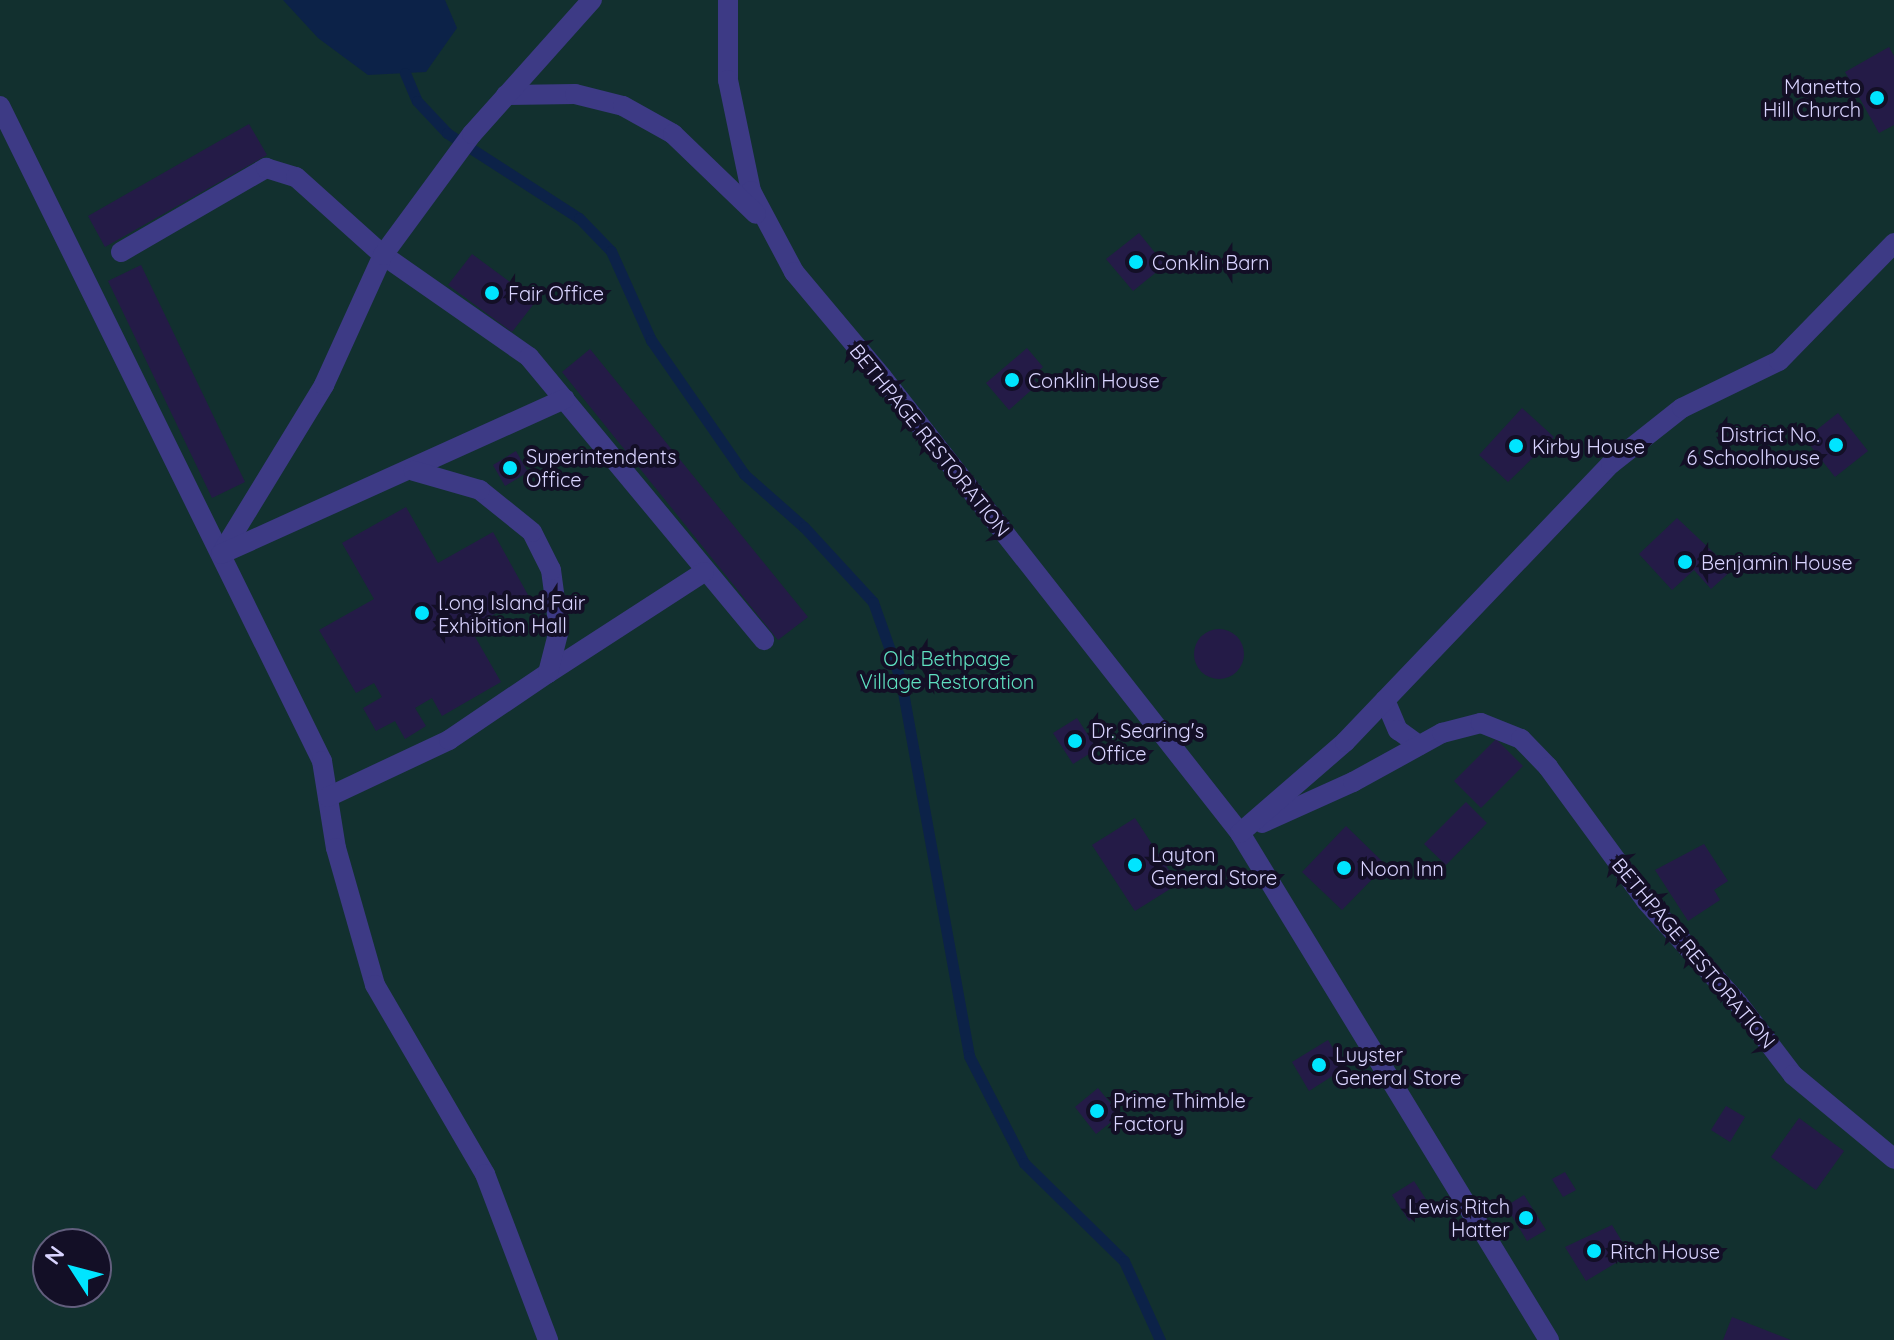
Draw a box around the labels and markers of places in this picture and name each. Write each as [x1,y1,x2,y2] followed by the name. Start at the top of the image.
[1763,74,1861,121] place label: Manetto Hill Church
[1868,89,1886,107] marker: Manetto Hill Church
[1152,250,1270,274] place label: Conklin Barn
[1127,253,1145,271] marker: Conklin Barn
[508,281,604,305] place label: Fair Office
[483,284,501,302] marker: Fair Office
[1028,368,1160,392] place label: Conklin House
[1003,371,1021,389] marker: Conklin House
[1687,422,1820,469] place label: District No. 6 Schoolhouse
[1532,434,1645,458] place label: Kirby House
[1827,436,1845,454] marker: District No. 6 Schoolhouse
[1507,437,1525,455] marker: Kirby House
[526,444,677,491] place label: Superintendents Office
[501,459,519,477] marker: Superintendents Office
[1701,550,1852,574] place label: Benjamin House
[1676,553,1694,571] marker: Benjamin House
[438,590,585,637] place label: Long Island Fair Exhibition Hall
[413,604,431,622] marker: Long Island Fair Exhibition Hall
[1091,718,1204,765] place label: Dr. Searing's Office
[1066,732,1084,750] marker: Dr. Searing's Office
[1151,842,1277,889] place label: Layton General Store
[1126,856,1144,874] marker: Layton General Store
[1360,856,1444,880] place label: Noon Inn
[1335,859,1353,877] marker: Noon Inn
[1335,1042,1461,1089] place label: Luyster General Store
[1310,1056,1328,1074] marker: Luyster General Store
[1113,1088,1246,1135] place label: Prime Thimble Factory
[1088,1102,1106,1120] marker: Prime Thimble Factory
[1408,1194,1510,1241] place label: Lewis Ritch Hatter
[1517,1209,1535,1227] marker: Lewis Ritch Hatter
[1610,1239,1720,1263] place label: Ritch House
[1585,1242,1603,1260] marker: Ritch House

